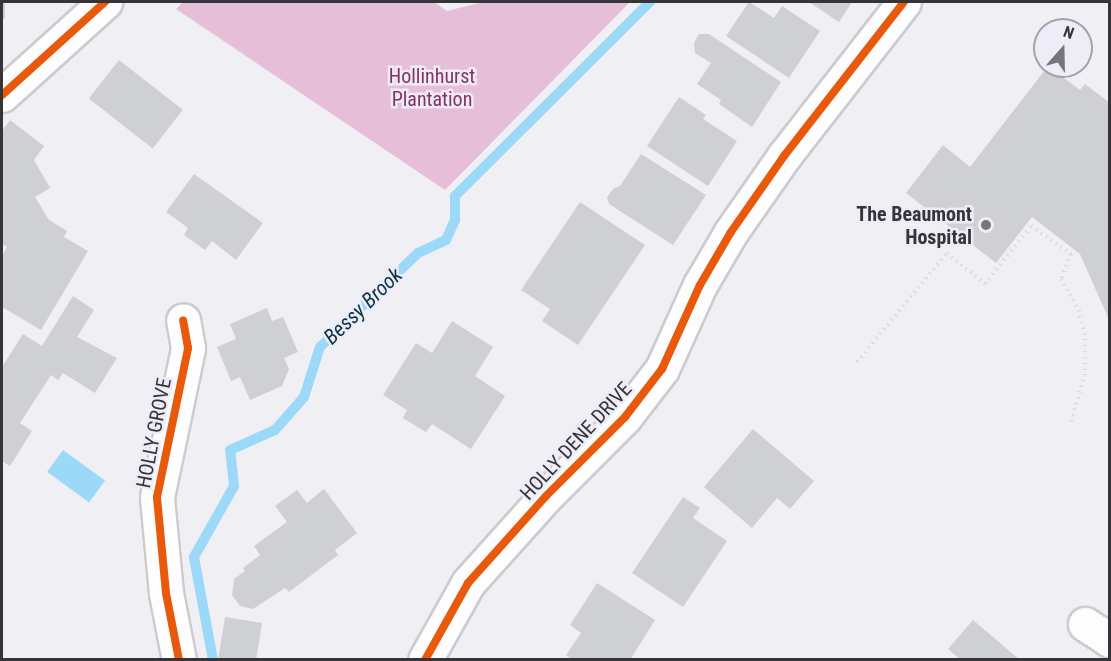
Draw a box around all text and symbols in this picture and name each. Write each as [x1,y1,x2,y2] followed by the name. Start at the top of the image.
[1033,18,1093,78] north arrow
[1061,22,1076,43] text: N
[389,64,475,111] park label: Hollinhurst Plantation
[856,202,972,249] place label: The Beaumont Hospital
[977,216,995,234] marker: The Beaumont Hospital
[319,262,407,350] water label: Bessy Brook
[132,376,176,490] street label: HOLLY GROVE
[515,377,637,505] street label: HOLLY DENE DRIVE

